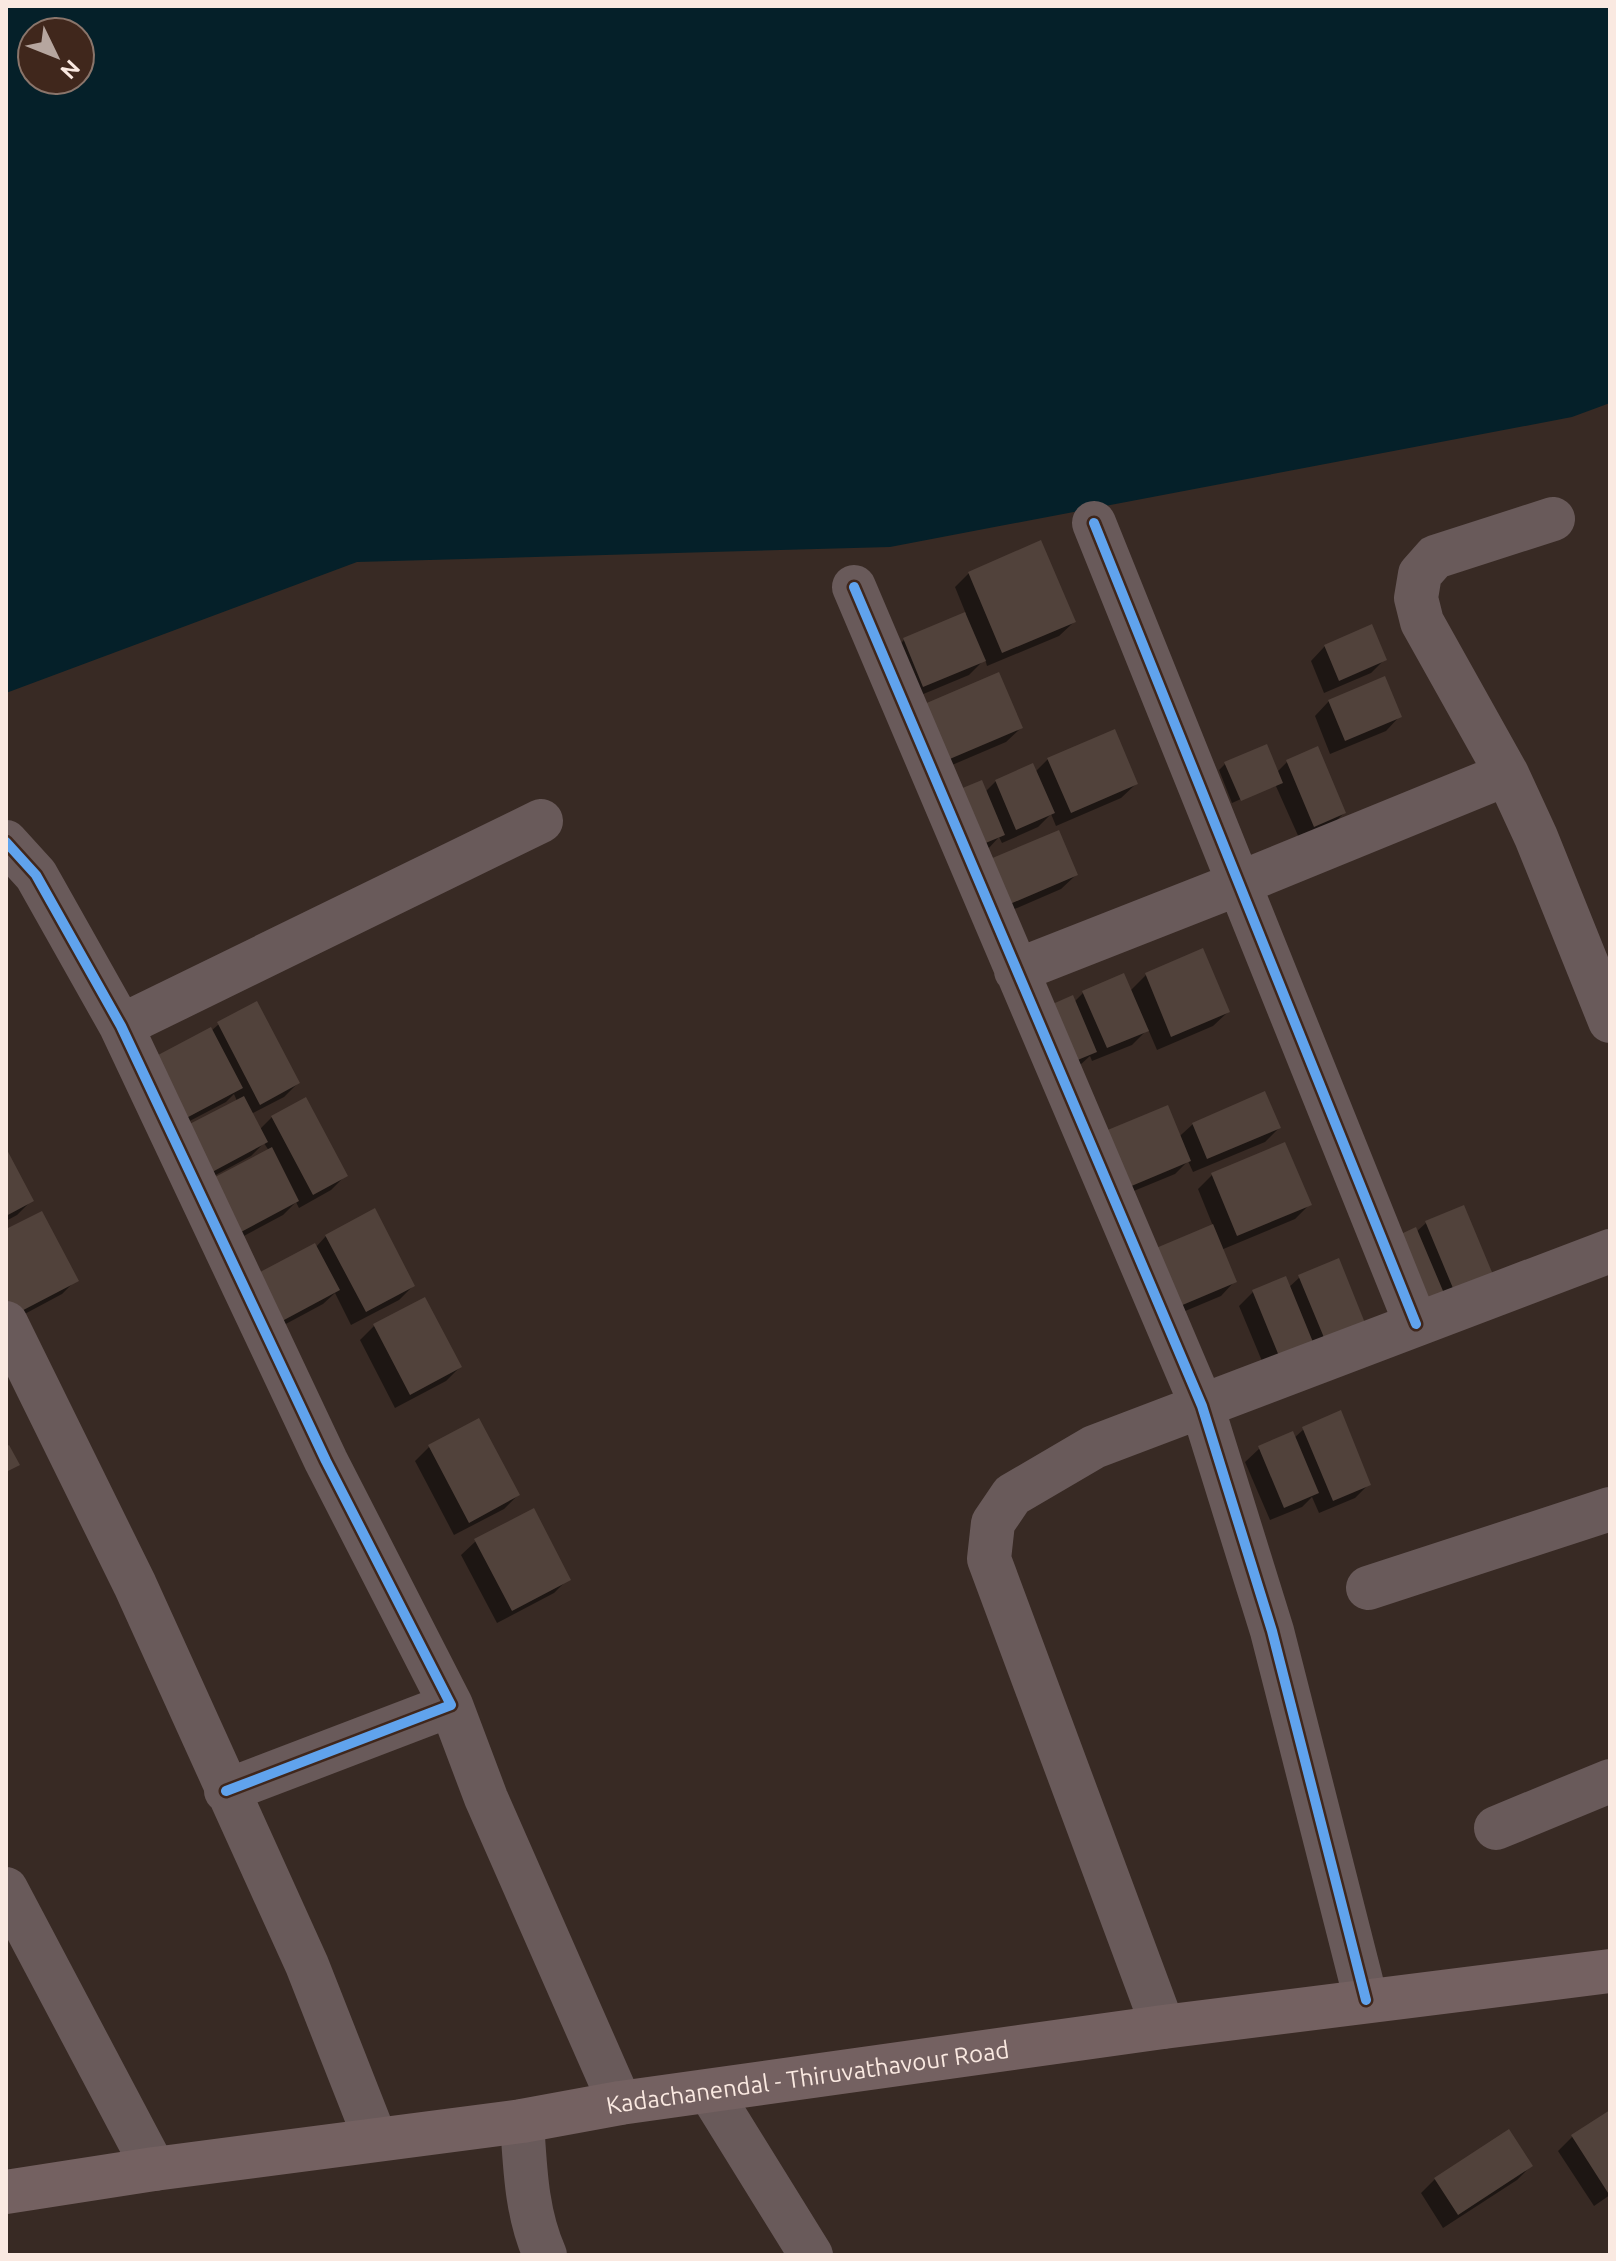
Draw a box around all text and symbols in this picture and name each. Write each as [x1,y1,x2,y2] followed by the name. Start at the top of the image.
[16,16,96,96] north arrow
[56,55,86,85] text: N
[604,2035,1011,2119] street label: Kadachanendal - Thiruvathavour Road

